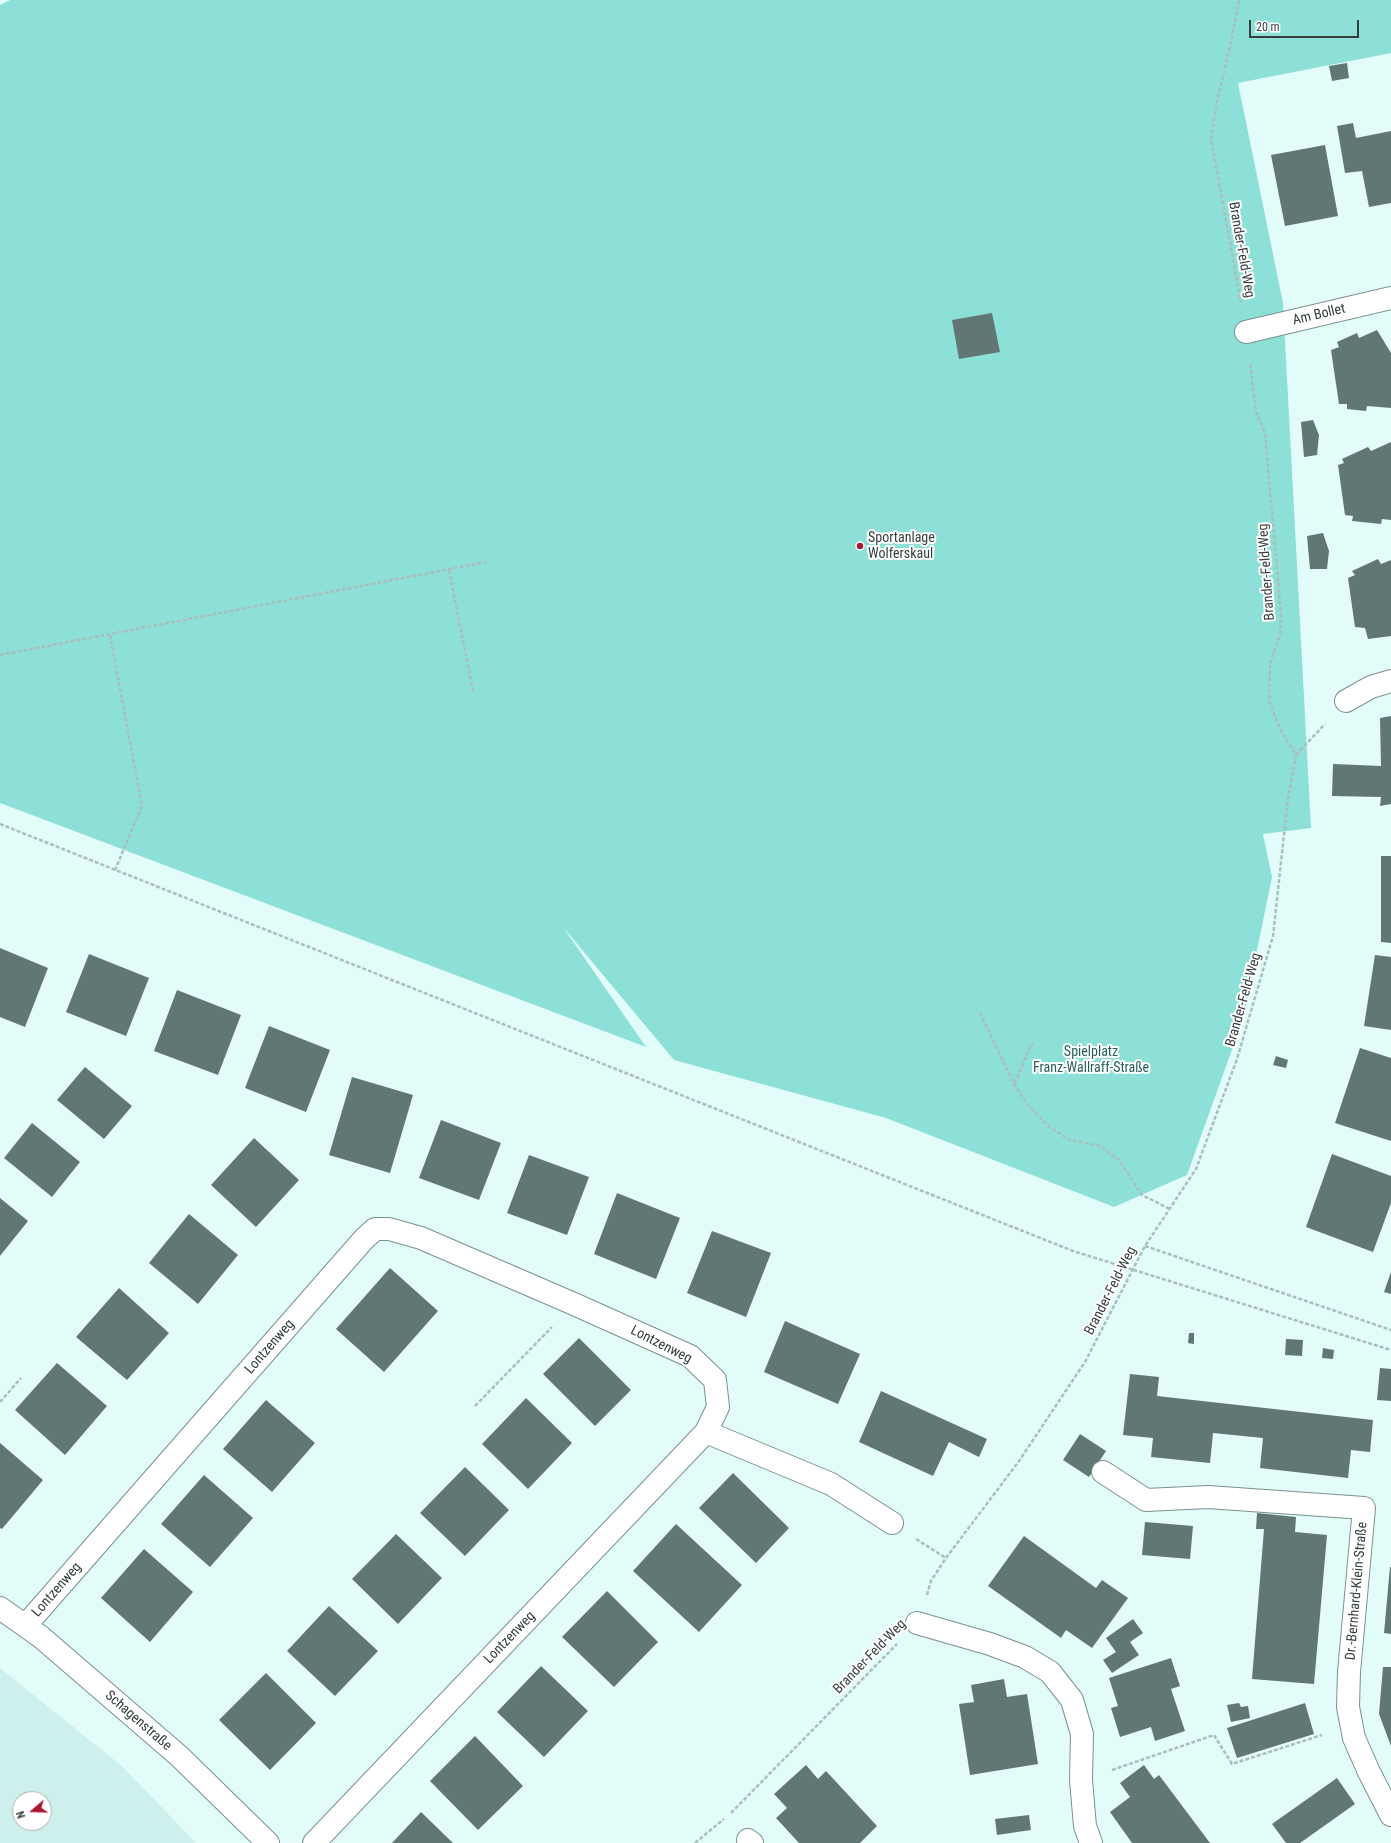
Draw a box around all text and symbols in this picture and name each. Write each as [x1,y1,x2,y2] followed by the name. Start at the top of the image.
[1251,12,1361,38] scale bar
[1256,20,1280,34] text: 20 m
[1224,201,1258,299] street label: Brander-Feld-Weg
[1291,301,1347,329] street label: Am Bollet
[1255,523,1279,621] street label: Brander-Feld-Weg
[868,530,935,562] place label: Sportanlage Wolferskaul
[855,541,865,551] marker: Sportanlage Wolferskaul
[1223,951,1265,1049] street label: Brander-Feld-Weg
[1033,1044,1149,1076] park label: Spielplatz Franz-Wallraff-Straße
[1081,1244,1141,1338] street label: Brander-Feld-Weg
[242,1316,298,1378] street label: Lontzenweg
[628,1322,694,1368] street label: Lontzenweg
[1343,1521,1371,1661] street label: Dr.-Bernhard-Klein-Straße
[29,1559,85,1621] street label: Lontzenweg
[481,1608,539,1668] street label: Lontzenweg
[830,1616,910,1698] street label: Brander-Feld-Weg
[101,1688,175,1754] street label: Schagenstraße
[12,1791,52,1831] north arrow
[14,1809,28,1820] text: N

